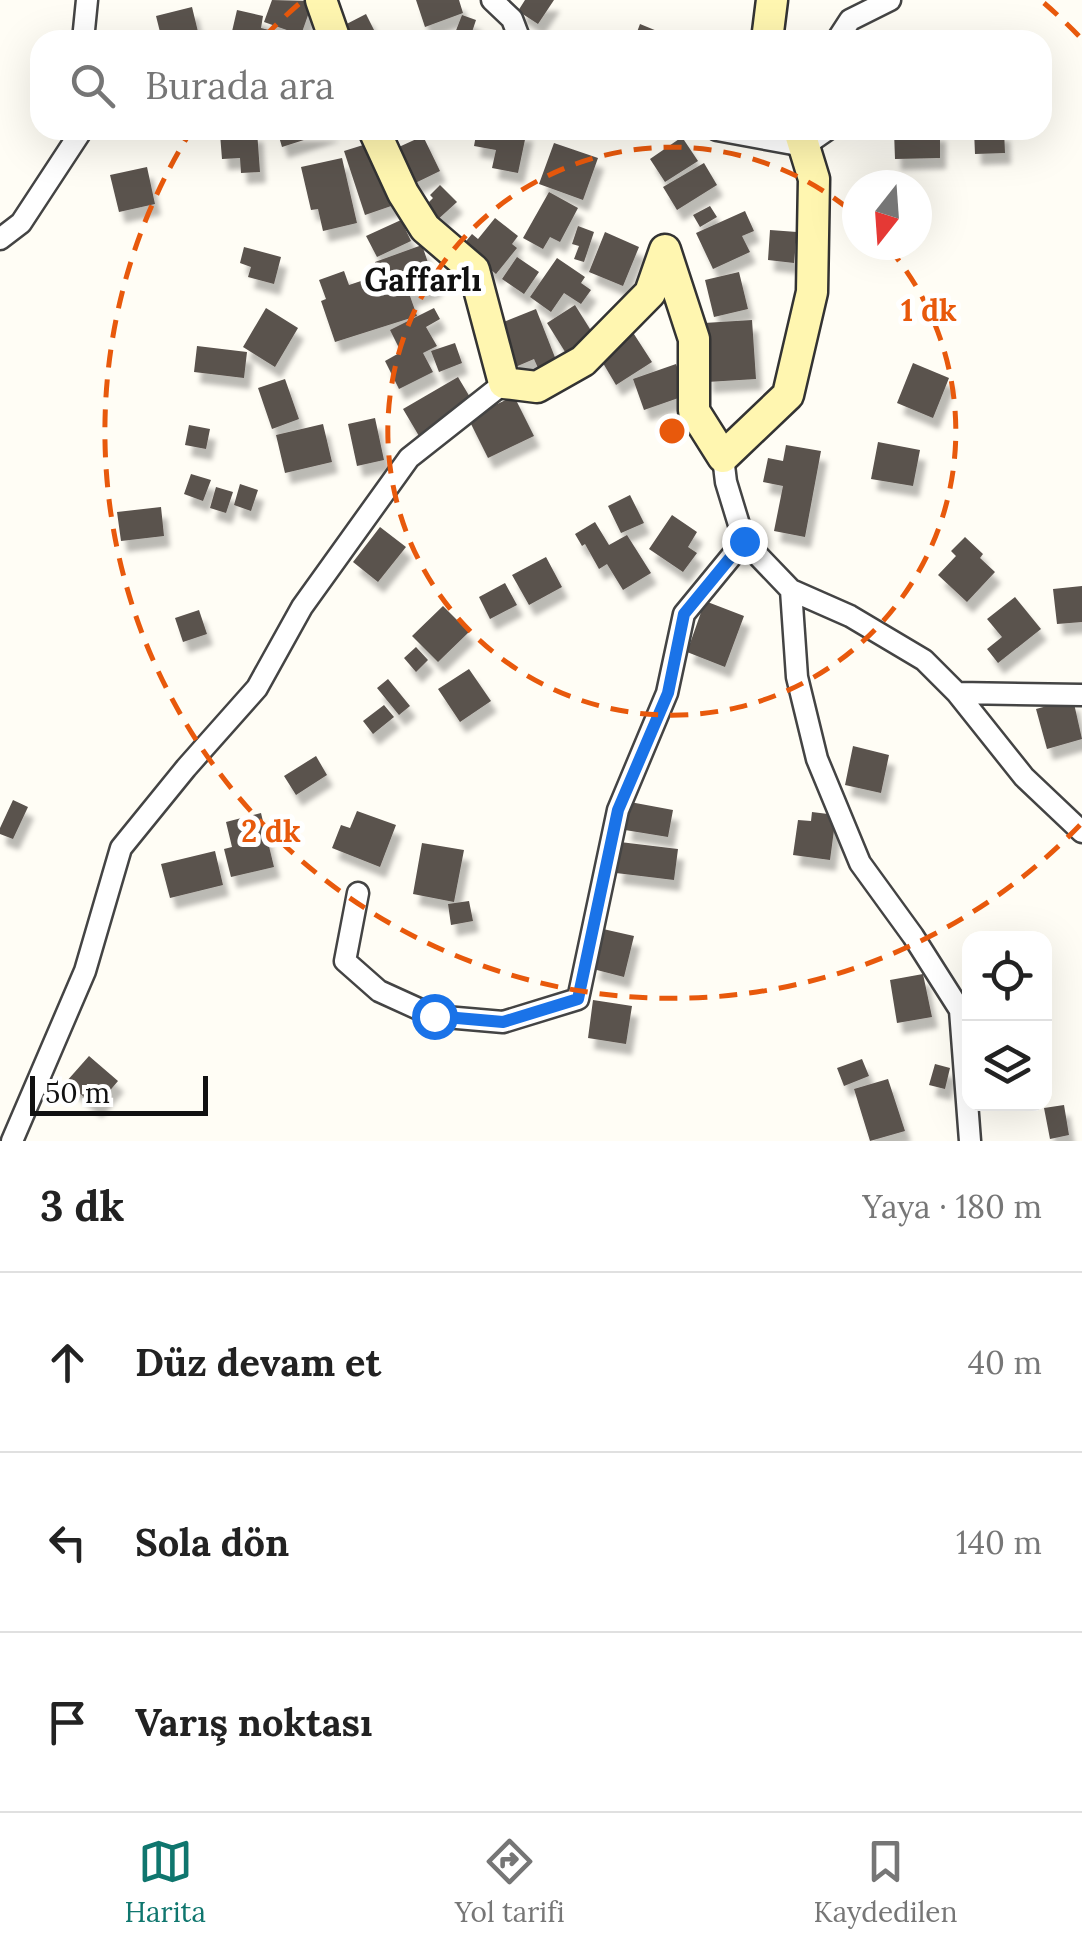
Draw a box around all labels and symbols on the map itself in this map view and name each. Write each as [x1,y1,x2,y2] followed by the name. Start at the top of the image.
[842,170,932,260] north arrow
[364,259,482,300] district label: Gaffarlı
[901,291,957,329] text: 1 dk
[654,413,690,449] centre of rings
[722,519,768,565] route end
[241,812,301,850] text: 2 dk
[412,994,458,1040] route start
[30,1071,208,1116] scale bar

